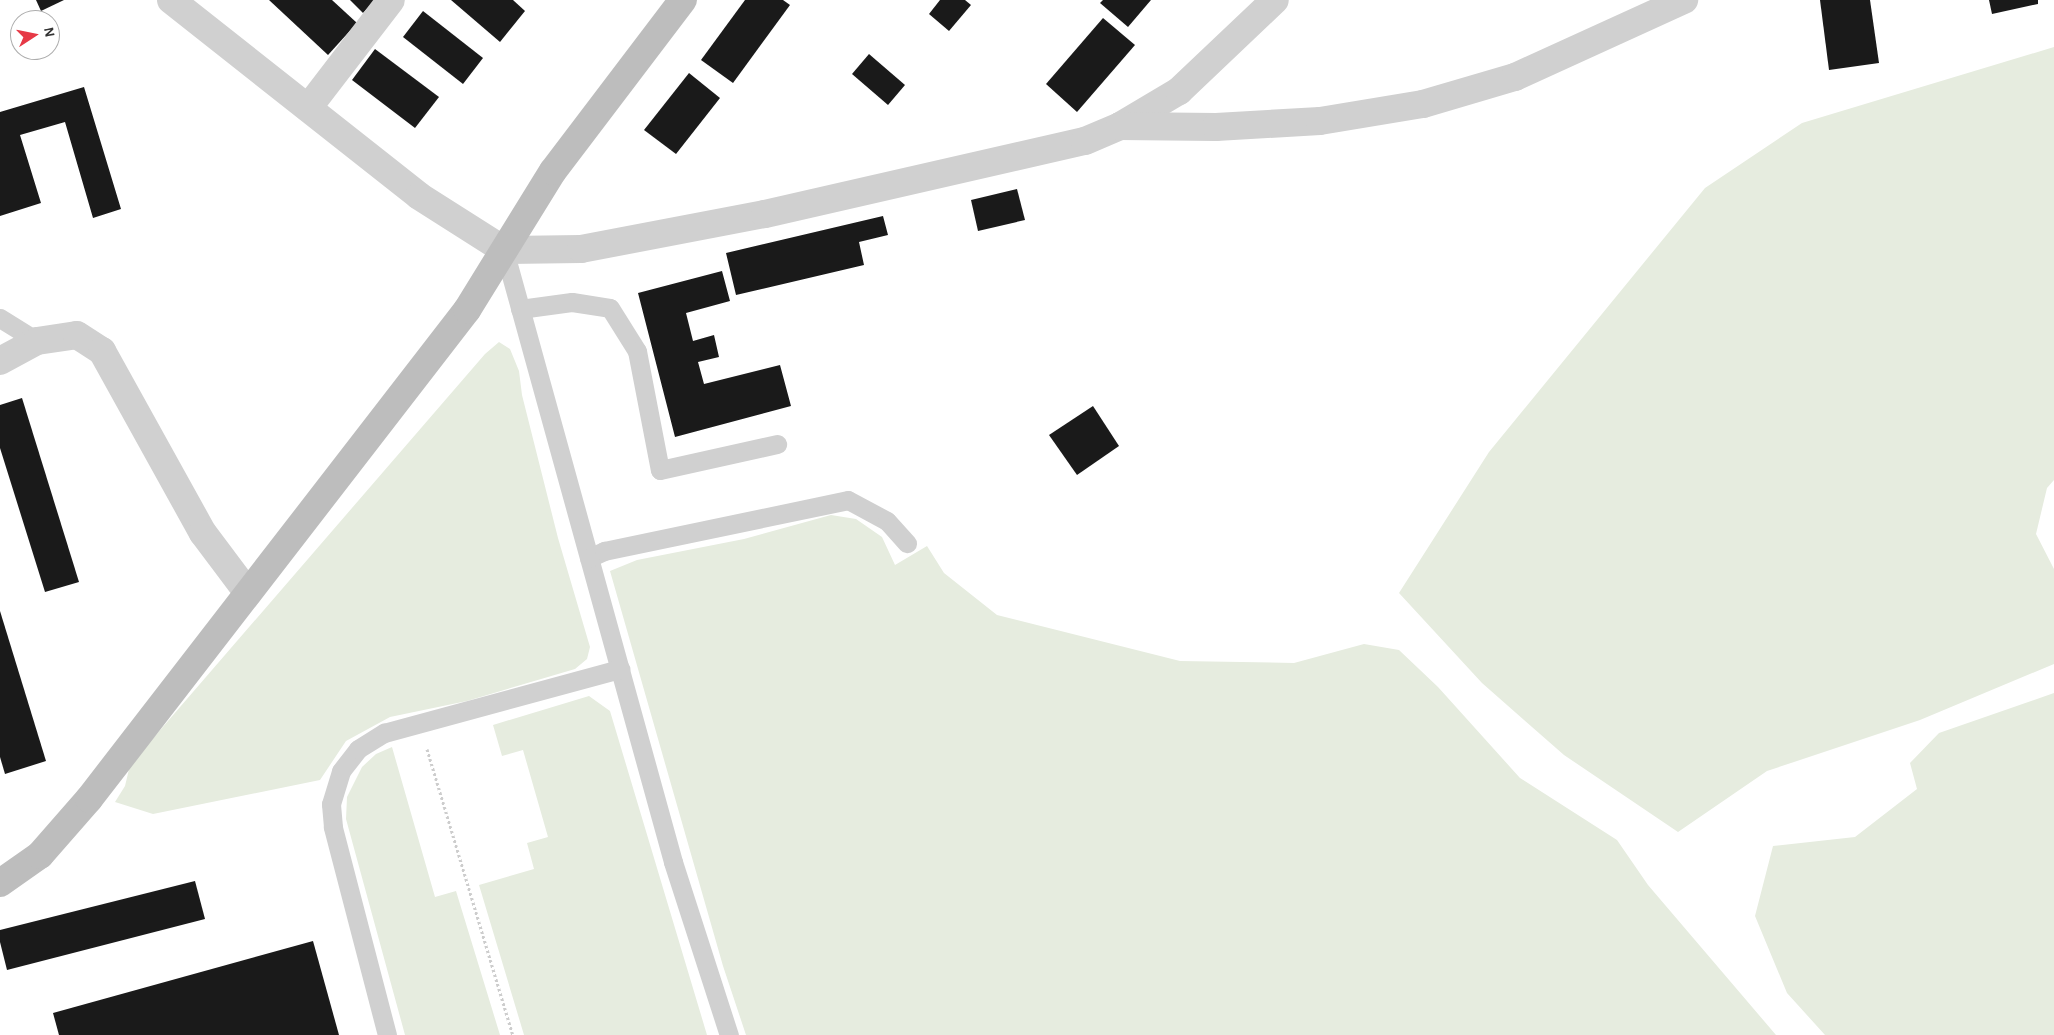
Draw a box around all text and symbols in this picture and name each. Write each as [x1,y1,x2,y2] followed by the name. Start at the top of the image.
[10,10,60,60] north arrow
[41,26,57,38] text: N

